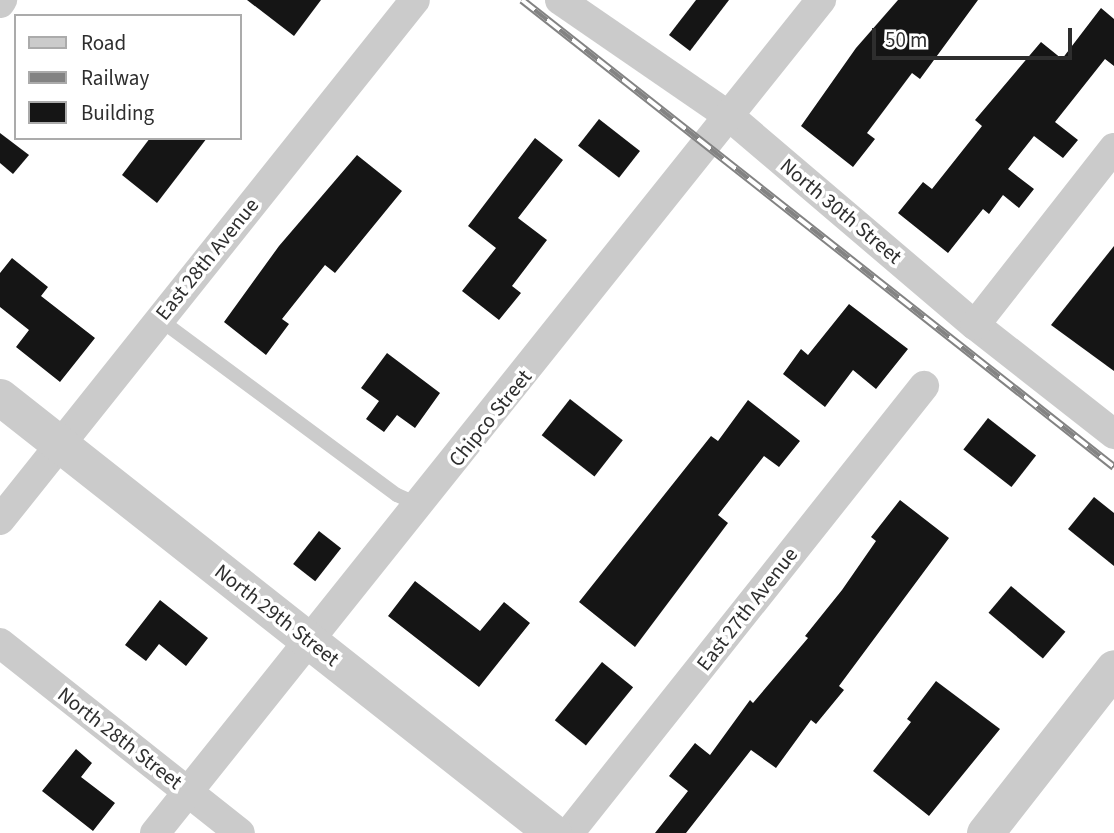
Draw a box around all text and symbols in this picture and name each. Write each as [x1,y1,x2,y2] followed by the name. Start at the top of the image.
[14,14,242,140] legend
[876,14,1076,58] scale bar
[885,25,927,55] text: 50 m
[81,28,126,58] text: Road
[81,63,149,93] text: Railway
[81,98,154,128] text: Building
[775,153,907,269] street label: North 30th Street
[150,193,264,325] street label: East 28th Avenue
[443,364,537,472] street label: Chipco Street
[691,542,803,676] street label: East 27th Avenue
[210,559,344,671] street label: North 29th Street
[53,682,187,794] street label: North 28th Street

